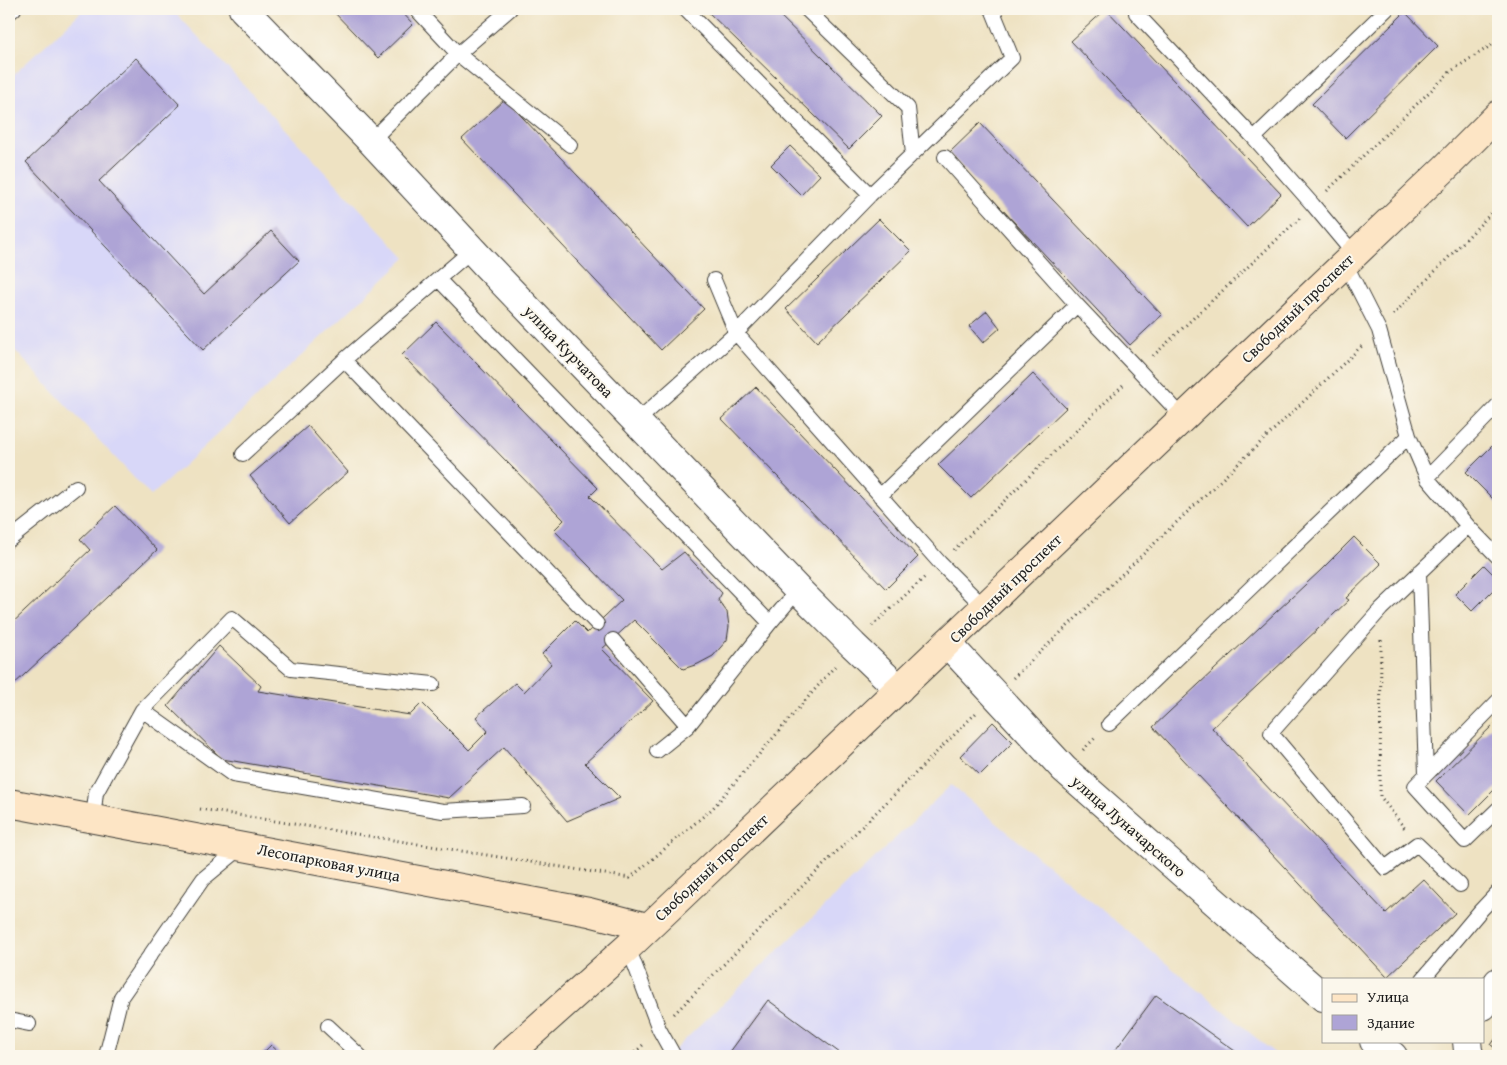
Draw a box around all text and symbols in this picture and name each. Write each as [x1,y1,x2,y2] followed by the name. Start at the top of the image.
[1235,248,1359,368] street label: Свободный проспект
[518,298,620,403] street label: улица Курчатова
[943,528,1067,648] street label: Свободный проспект
[1066,769,1192,883] street label: улица Луначарского
[648,807,774,927] street label: Свободный проспект
[256,836,403,888] street label: Лесопарковая улица
[1322,978,1484,1042] legend
[1367,986,1410,1007] text: Улица
[1367,1012,1415,1033] text: Здание

